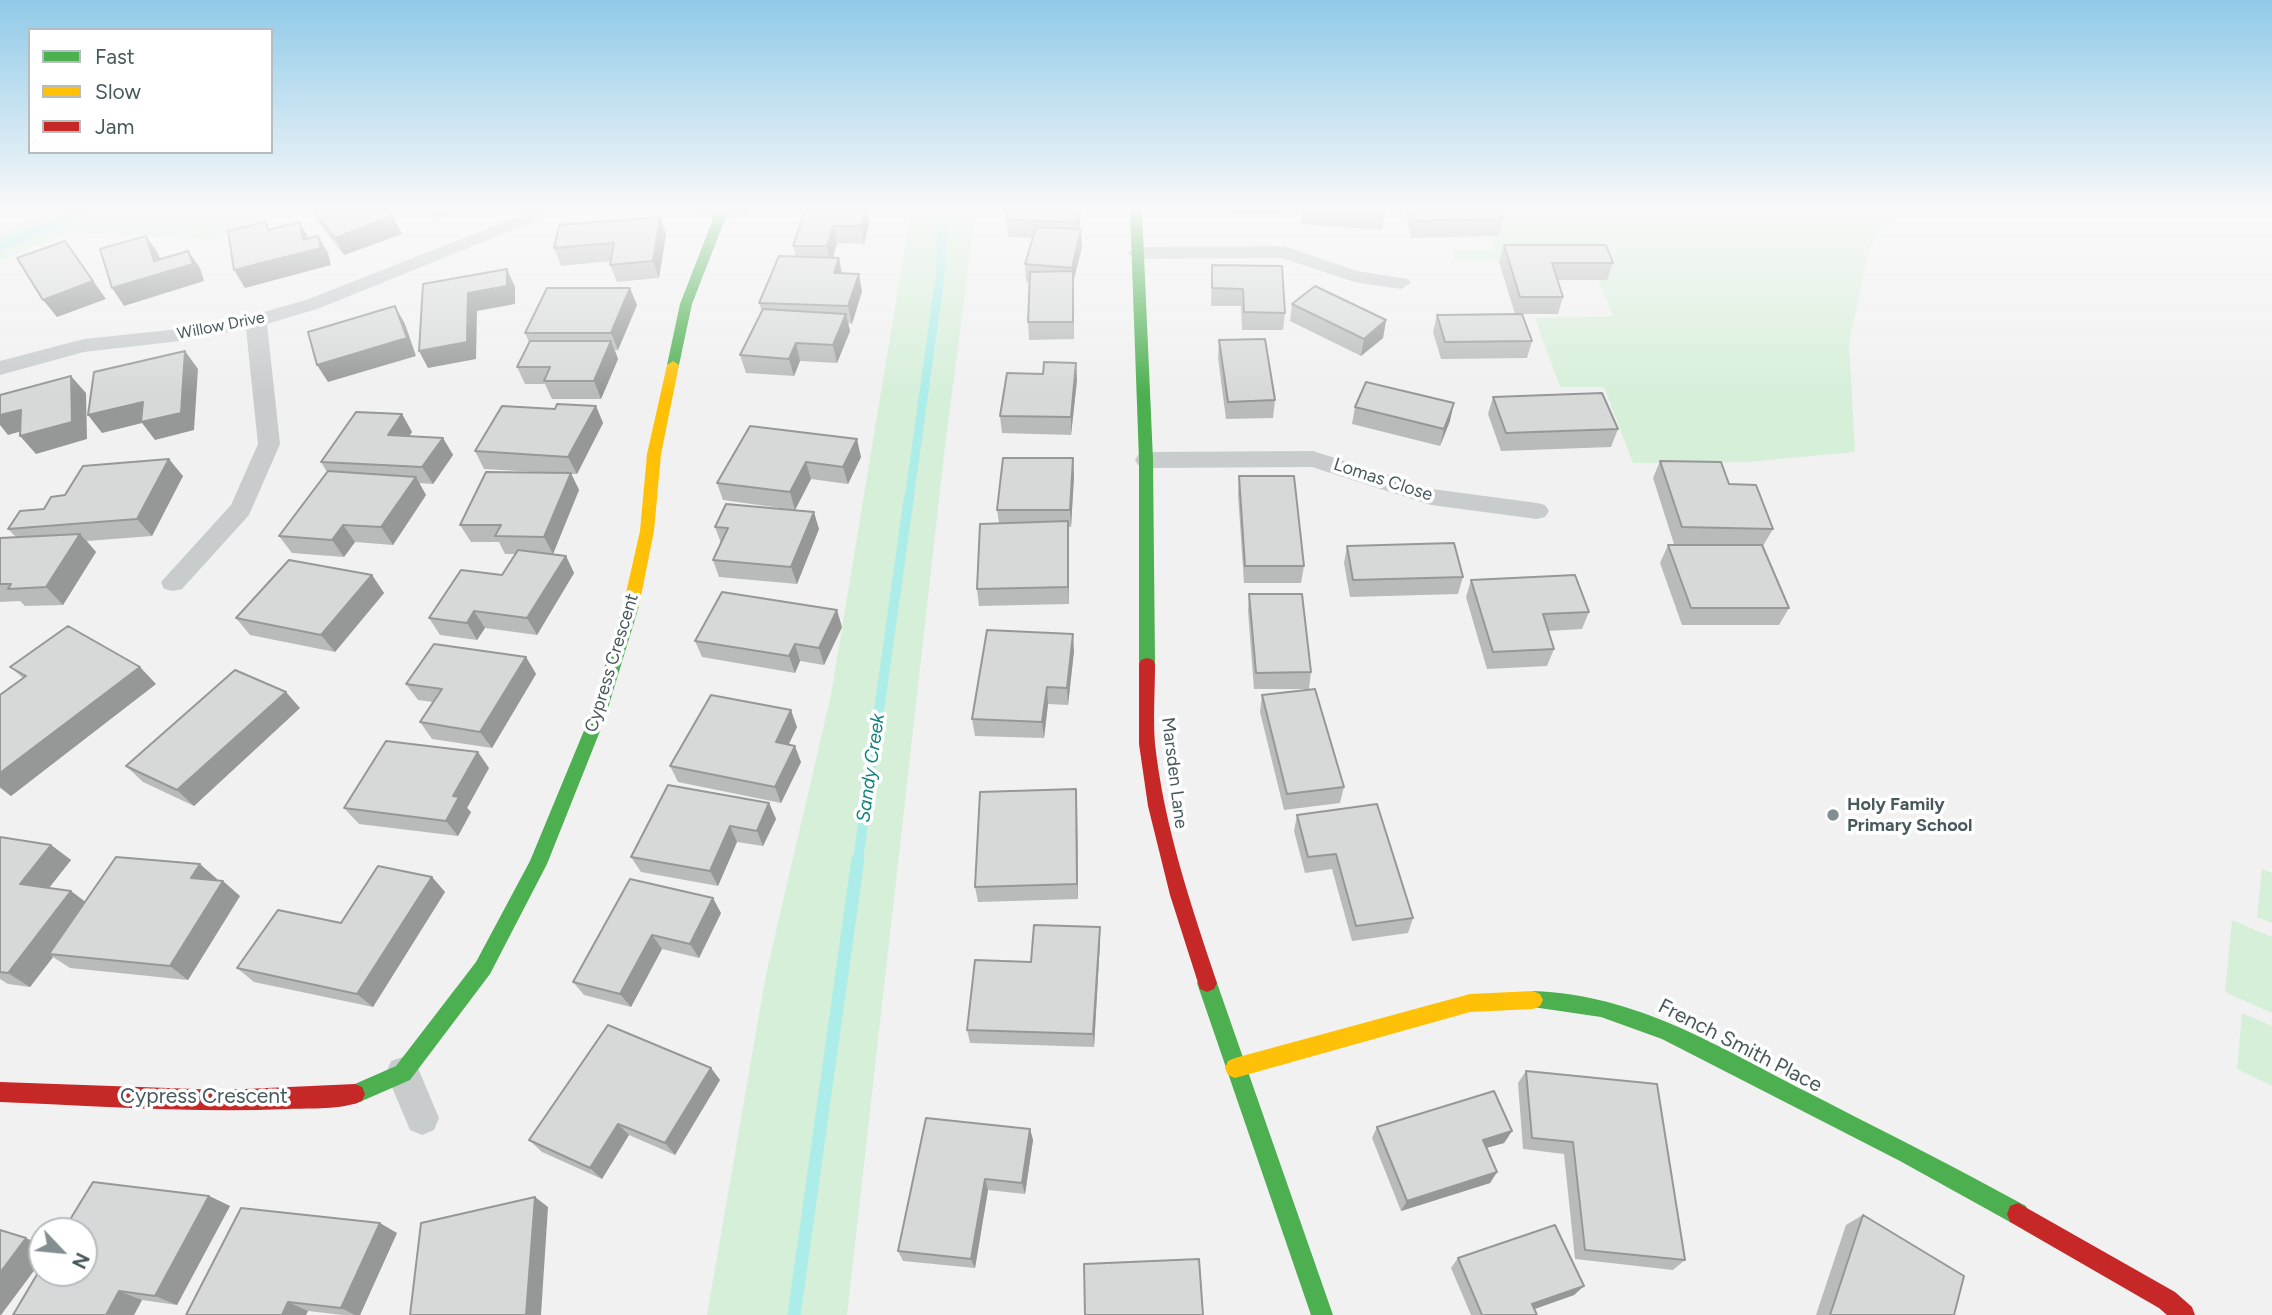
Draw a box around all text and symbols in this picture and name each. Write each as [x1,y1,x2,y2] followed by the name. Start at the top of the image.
[28,28,273,154] legend
[95,44,135,69] text: Fast
[95,79,141,104] text: Slow
[95,114,134,139] text: Jam
[176,308,266,344] street label: Willow Drive
[1331,454,1435,506] street label: Lomas Close
[581,591,643,735] street label: Cypress Crescent
[852,712,890,824] water label: Sandy Creek
[1156,716,1192,830] street label: Marsden Lane
[1847,794,1972,836] place label: Holy Family Primary School
[1825,807,1841,823] marker: Holy Family Primary School
[1654,994,1826,1098] street label: French Smith Place
[120,1084,288,1110] street label: Cypress Crescent
[28,1217,98,1287] north arrow
[67,1249,94,1272] text: N

